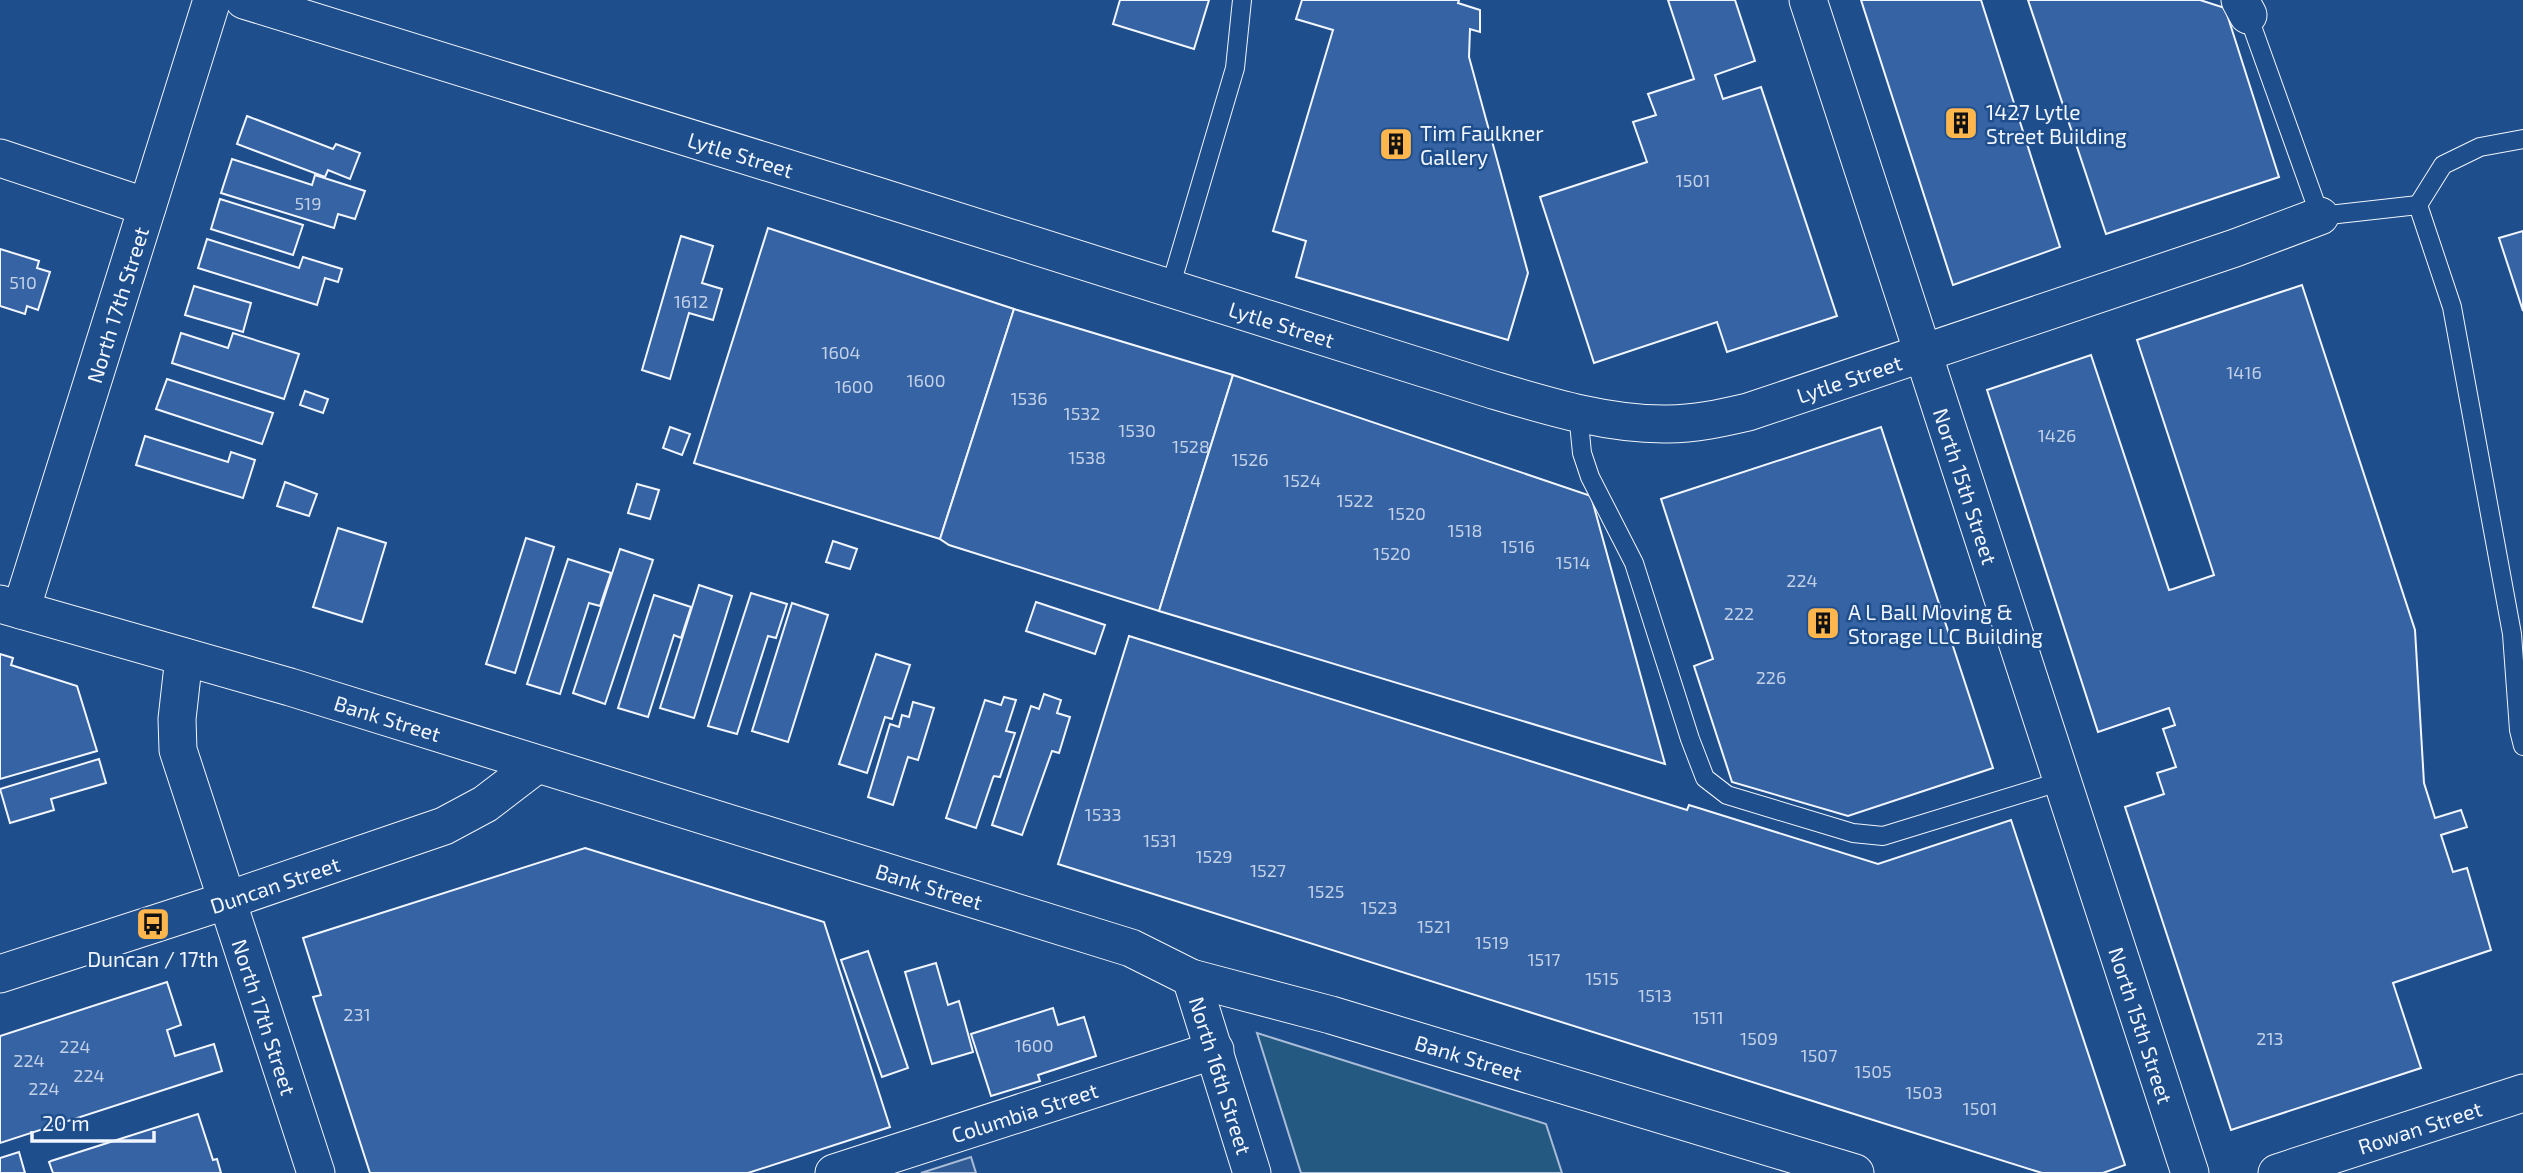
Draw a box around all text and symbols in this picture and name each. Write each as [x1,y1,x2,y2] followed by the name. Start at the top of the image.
[1986,99,2127,148] place label: 1427 Lytle Street Building
[1942,104,1980,142] building icon: 1427 Lytle Street Building
[1420,120,1544,169] place label: Tim Faulkner Gallery
[1377,125,1415,163] building icon: Tim Faulkner Gallery
[685,126,797,182] street label: Lytle Street
[1676,169,1710,191] house number: 1501
[294,192,322,214] house number: 519
[80,223,153,386] street label: North 17th Street
[9,271,37,293] house number: 510
[674,290,708,312] house number: 1612
[1226,295,1338,352] street label: Lytle Street
[821,341,861,363] house number: 1604
[1793,349,1905,407] street label: Lytle Street
[2226,361,2262,383] house number: 1416
[906,369,946,391] house number: 1600
[834,375,874,397] house number: 1600
[1010,387,1048,409] house number: 1536
[1064,402,1100,424] house number: 1532
[1929,405,2003,567] street label: North 15th Street
[1118,419,1156,441] house number: 1530
[2038,424,2076,446] house number: 1426
[1172,435,1210,457] house number: 1528
[1068,446,1106,468] house number: 1538
[1231,448,1269,470] house number: 1526
[1283,469,1321,491] house number: 1524
[1336,489,1374,511] house number: 1522
[1388,502,1426,524] house number: 1520
[1448,519,1482,541] house number: 1518
[1501,535,1535,557] house number: 1516
[1373,542,1411,564] house number: 1520
[1555,551,1591,573] house number: 1514
[1786,569,1818,591] house number: 224
[1848,599,2043,648] place label: A L Ball Moving & Storage LLC Building
[1724,602,1754,624] house number: 222
[1804,604,1842,642] building icon: A L Ball Moving & Storage LLC Building
[1756,666,1786,688] house number: 226
[331,689,444,746] street label: Bank Street
[1085,803,1121,825] house number: 1533
[1143,829,1177,851] house number: 1531
[1195,845,1233,867] house number: 1529
[207,850,343,918] street label: Duncan Street
[873,857,986,914] street label: Bank Street
[1250,859,1286,881] house number: 1527
[1308,880,1344,902] house number: 1525
[1361,896,1397,918] house number: 1523
[134,905,172,943] bus stop icon: Duncan / 17th
[1417,915,1451,937] house number: 1521
[1475,931,1509,953] house number: 1519
[228,936,302,1098] street label: North 17th Street
[2105,944,2179,1106] street label: North 15th Street
[87,946,219,971] place label: Duncan / 17th
[1527,948,1561,970] house number: 1517
[1585,967,1619,989] house number: 1515
[1638,984,1672,1006] house number: 1513
[1185,993,1258,1157] street label: North 16th Street
[343,1003,371,1025] house number: 231
[1692,1006,1724,1028] house number: 1511
[1740,1027,1778,1049] house number: 1509
[2256,1027,2284,1049] house number: 213
[1412,1029,1525,1084] street label: Bank Street
[1014,1034,1054,1056] house number: 1600
[59,1035,91,1057] house number: 224
[1801,1044,1837,1066] house number: 1507
[13,1049,45,1071] house number: 224
[1854,1060,1892,1082] house number: 1505
[73,1064,105,1086] house number: 224
[948,1076,1101,1147] street label: Columbia Street
[28,1077,60,1099] house number: 224
[1905,1081,1943,1103] house number: 1503
[2355,1095,2485,1158] street label: Rowan Street
[1963,1097,1997,1119] house number: 1501
[32,1100,154,1144] scale bar
[42,1110,90,1135] text: 20 m

